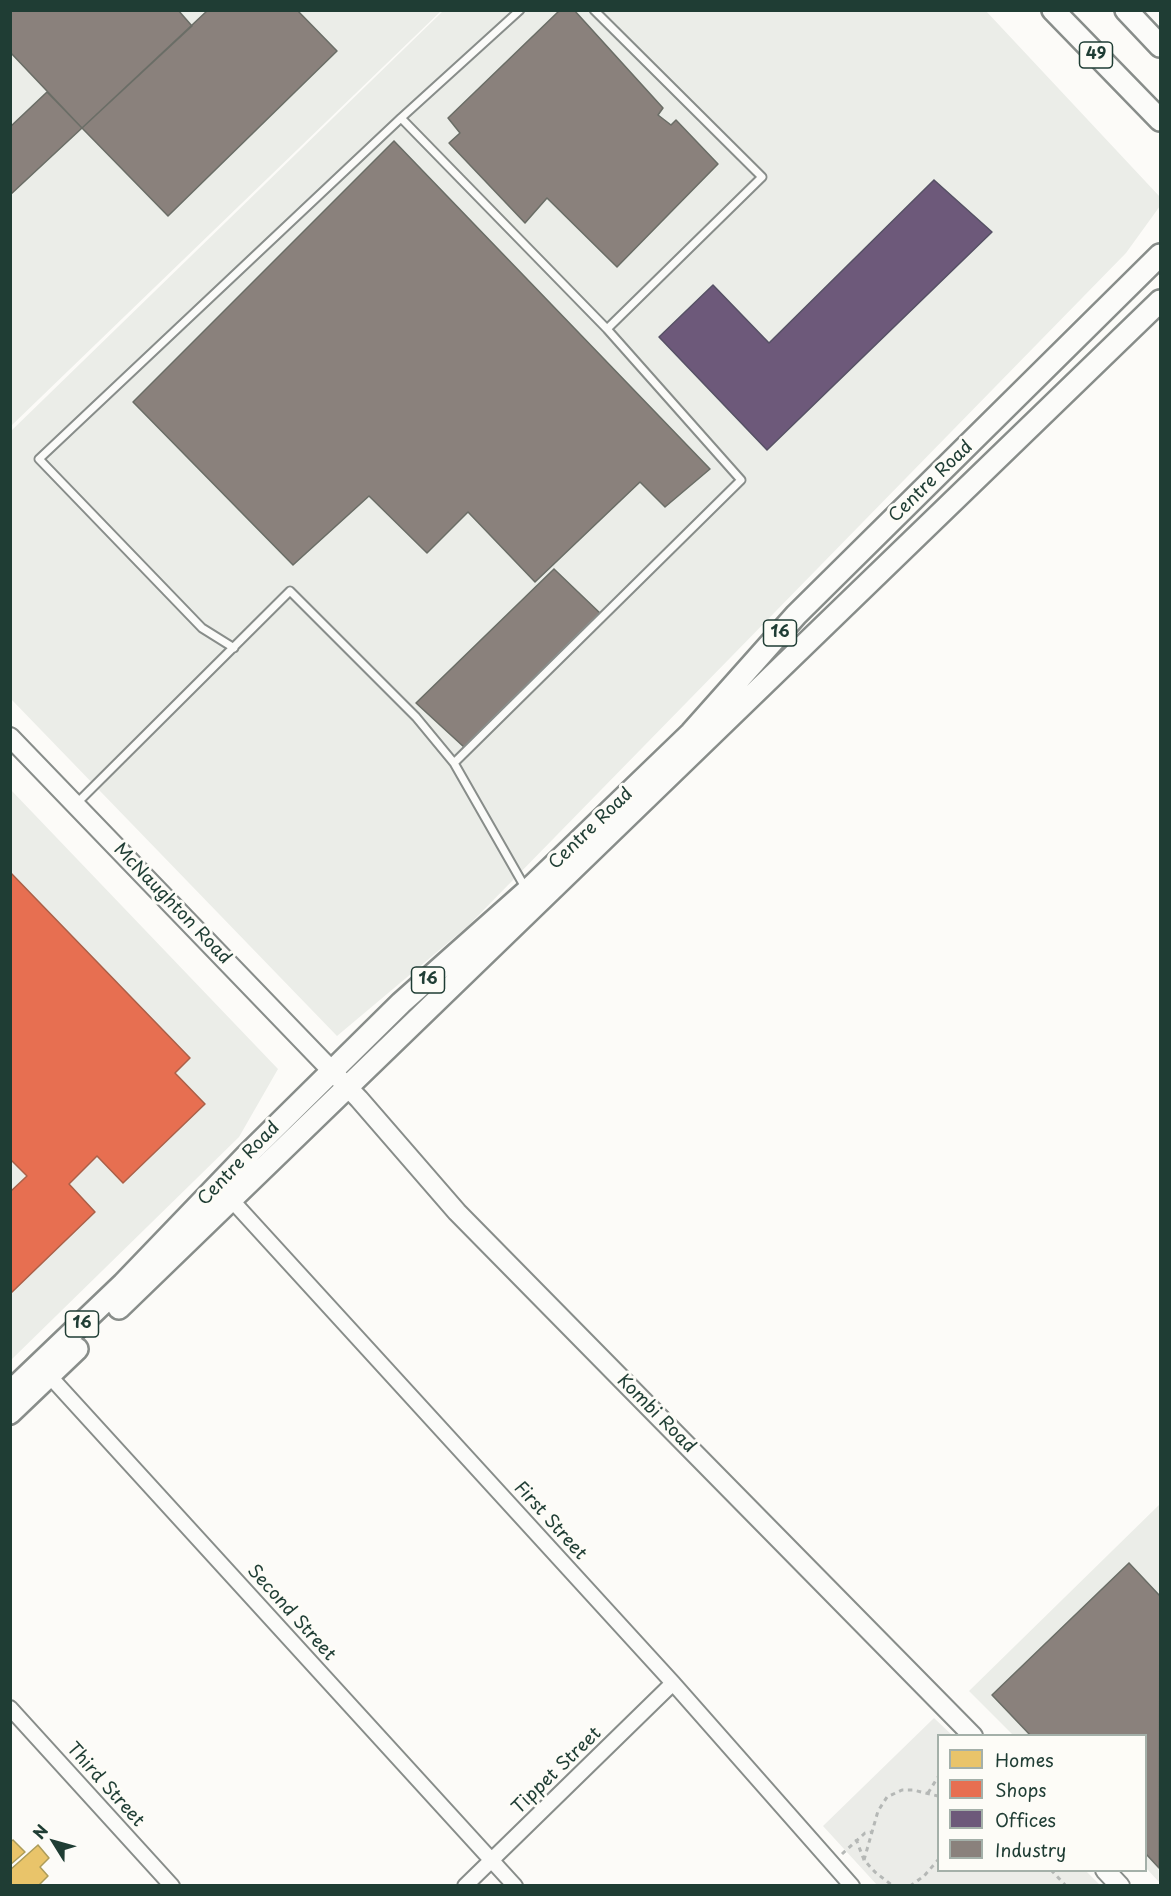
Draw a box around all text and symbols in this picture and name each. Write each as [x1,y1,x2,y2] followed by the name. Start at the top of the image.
[1080,42,1112,68] road number: 49
[884,437,978,527] street label: Centre Road
[764,620,796,646] road number: 16
[544,784,638,874] street label: Centre Road
[109,839,235,969] street label: McNaughton Road
[412,967,444,993] road number: 16
[194,1117,284,1211] street label: Centre Road
[66,1311,98,1337] road number: 16
[612,1370,700,1458] street label: Kombi Road
[509,1477,591,1565] street label: First Street
[242,1560,340,1666] street label: Second Street
[508,1723,606,1819] street label: Tippet Street
[937,1734,1147,1872] legend
[62,1738,148,1832] street label: Third Street
[995,1746,1053,1773] text: Homes
[995,1776,1046,1803] text: Shops
[995,1806,1056,1833] text: Offices
[24,1812,84,1872] north arrow
[26,1819,53,1843] text: N
[995,1836,1066,1863] text: Industry

